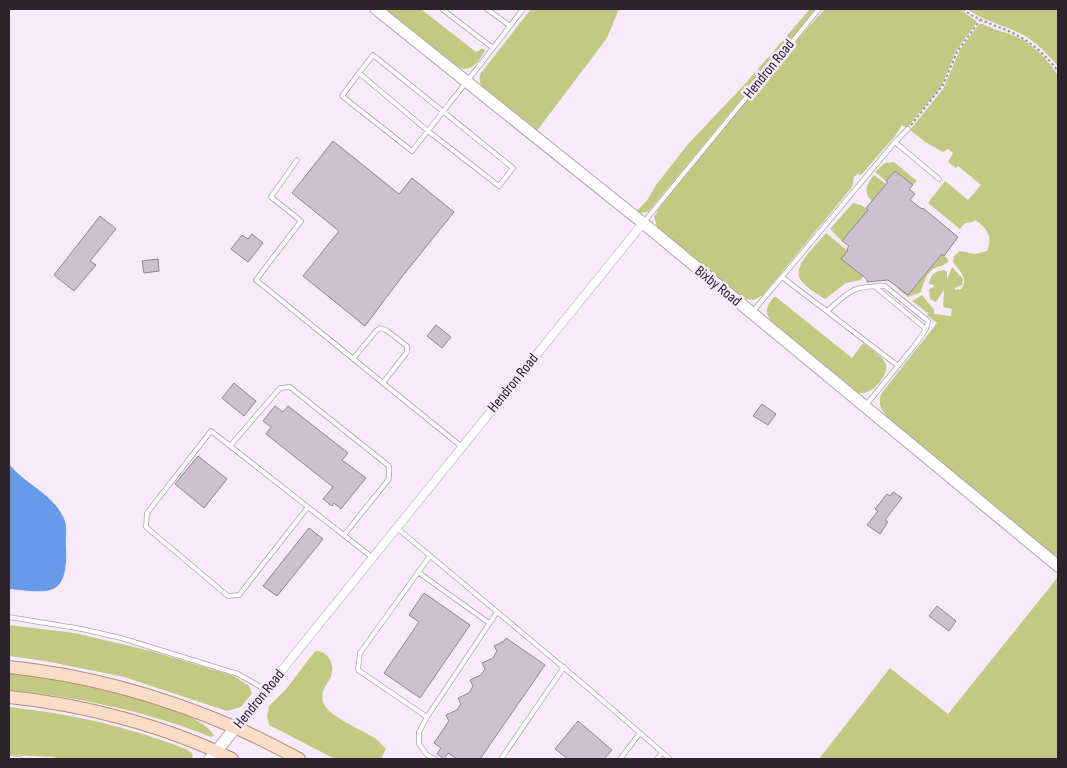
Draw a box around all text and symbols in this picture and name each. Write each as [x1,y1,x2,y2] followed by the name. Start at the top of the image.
[739,36,799,102] street label: Hendron Road
[691,262,745,310] street label: Bixby Road
[483,350,543,416] street label: Hendron Road
[229,666,289,732] street label: Hendron Road

